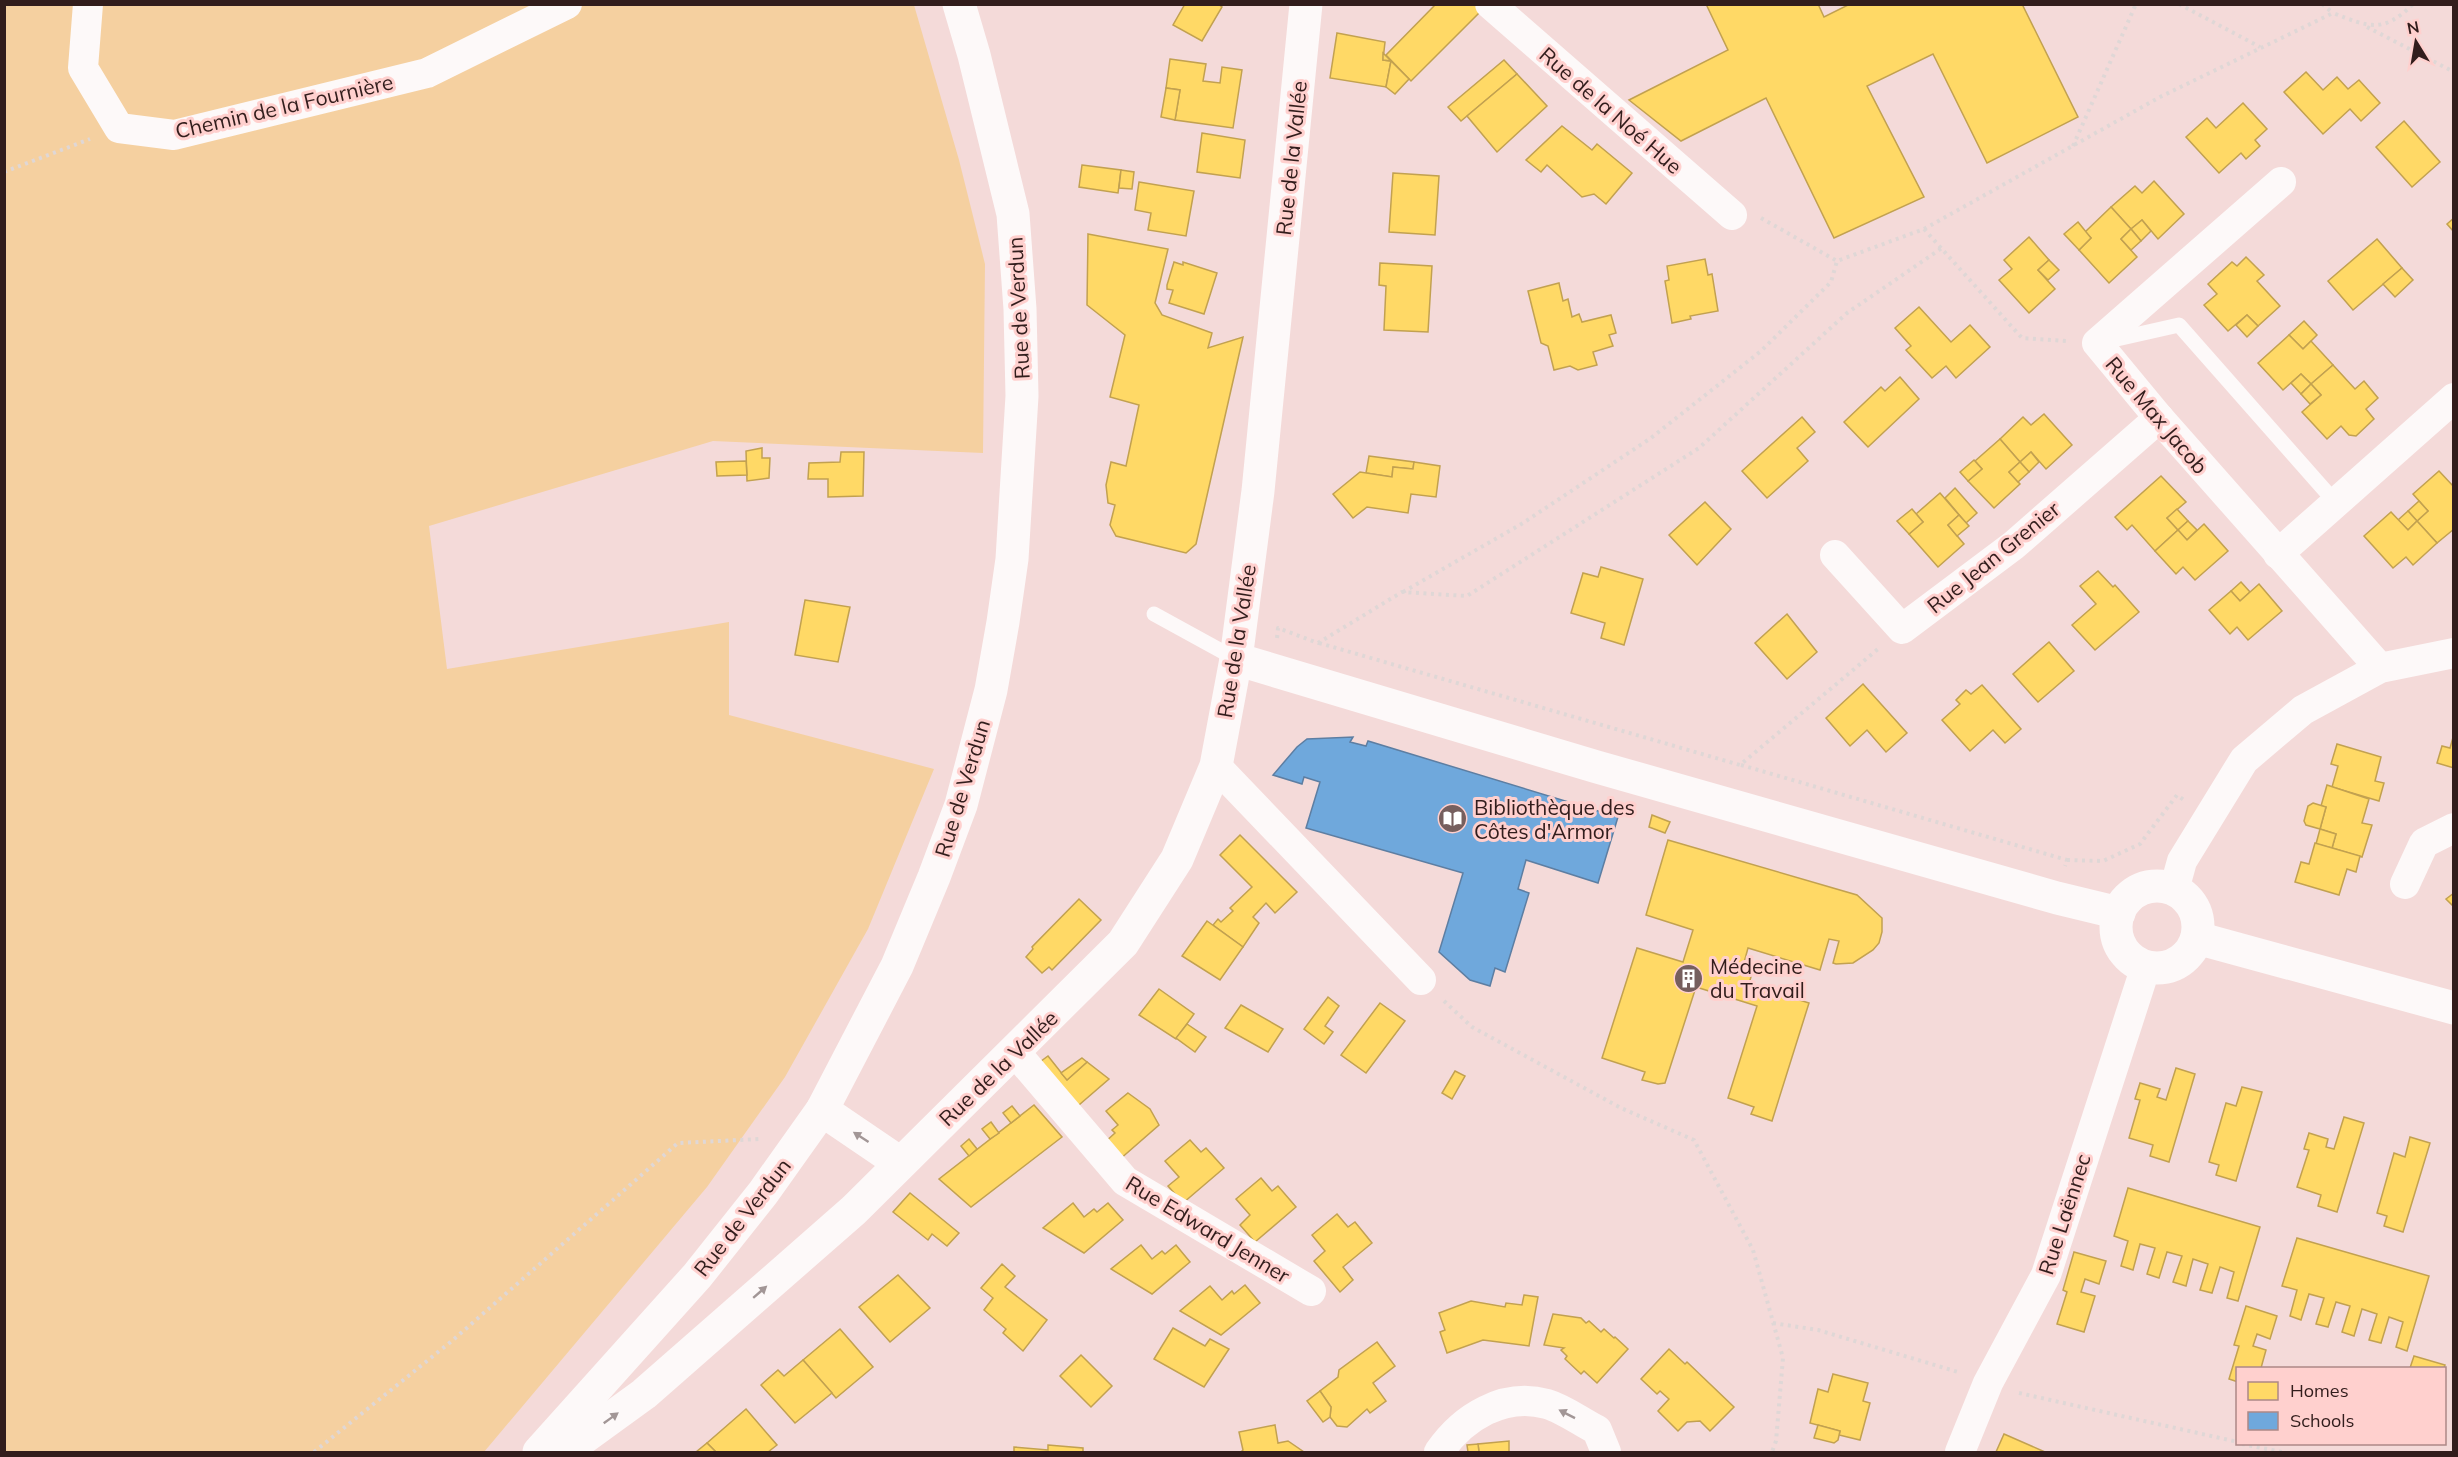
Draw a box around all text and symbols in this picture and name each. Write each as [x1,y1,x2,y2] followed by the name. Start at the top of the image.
[2386,12,2446,72] north arrow
[2405,16,2421,38] text: N
[1534,41,1688,179] street label: Rue de la Noé Hue
[173,68,395,144] street label: Chemin de la Fournière
[1270,80,1312,236] street label: Rue de la Vallée
[1001,236,1035,380] street label: Rue de Verdun
[2100,351,2214,479] street label: Rue Max Jacob
[1922,495,2065,618] street label: Rue Jean Grenier
[1211,562,1261,720] street label: Rue de la Vallée
[929,716,995,860] street label: Rue de Verdun
[1474,794,1635,844] place label: Bibliothèque des Côtes d'Armor
[1437,803,1469,835] library icon: Bibliothèque des Côtes d'Armor
[1710,953,1805,1003] place label: Médecine du Travail
[1673,962,1705,994] building icon: Médecine du Travail
[933,1005,1063,1131] street label: Rue de la Vallée
[853,1132,869,1143] one-way arrow
[2032,1150,2096,1278] street label: Rue Laënnec
[688,1153,796,1281] street label: Rue de Verdun
[1121,1170,1295,1288] street label: Rue Edward Jenner
[752,1286,768,1299] one-way arrow
[2236,1367,2446,1445] legend
[2290,1379,2349,1402] text: Homes
[1558,1409,1575,1419] one-way arrow
[2290,1409,2355,1432] text: Schools
[602,1412,618,1424] one-way arrow

